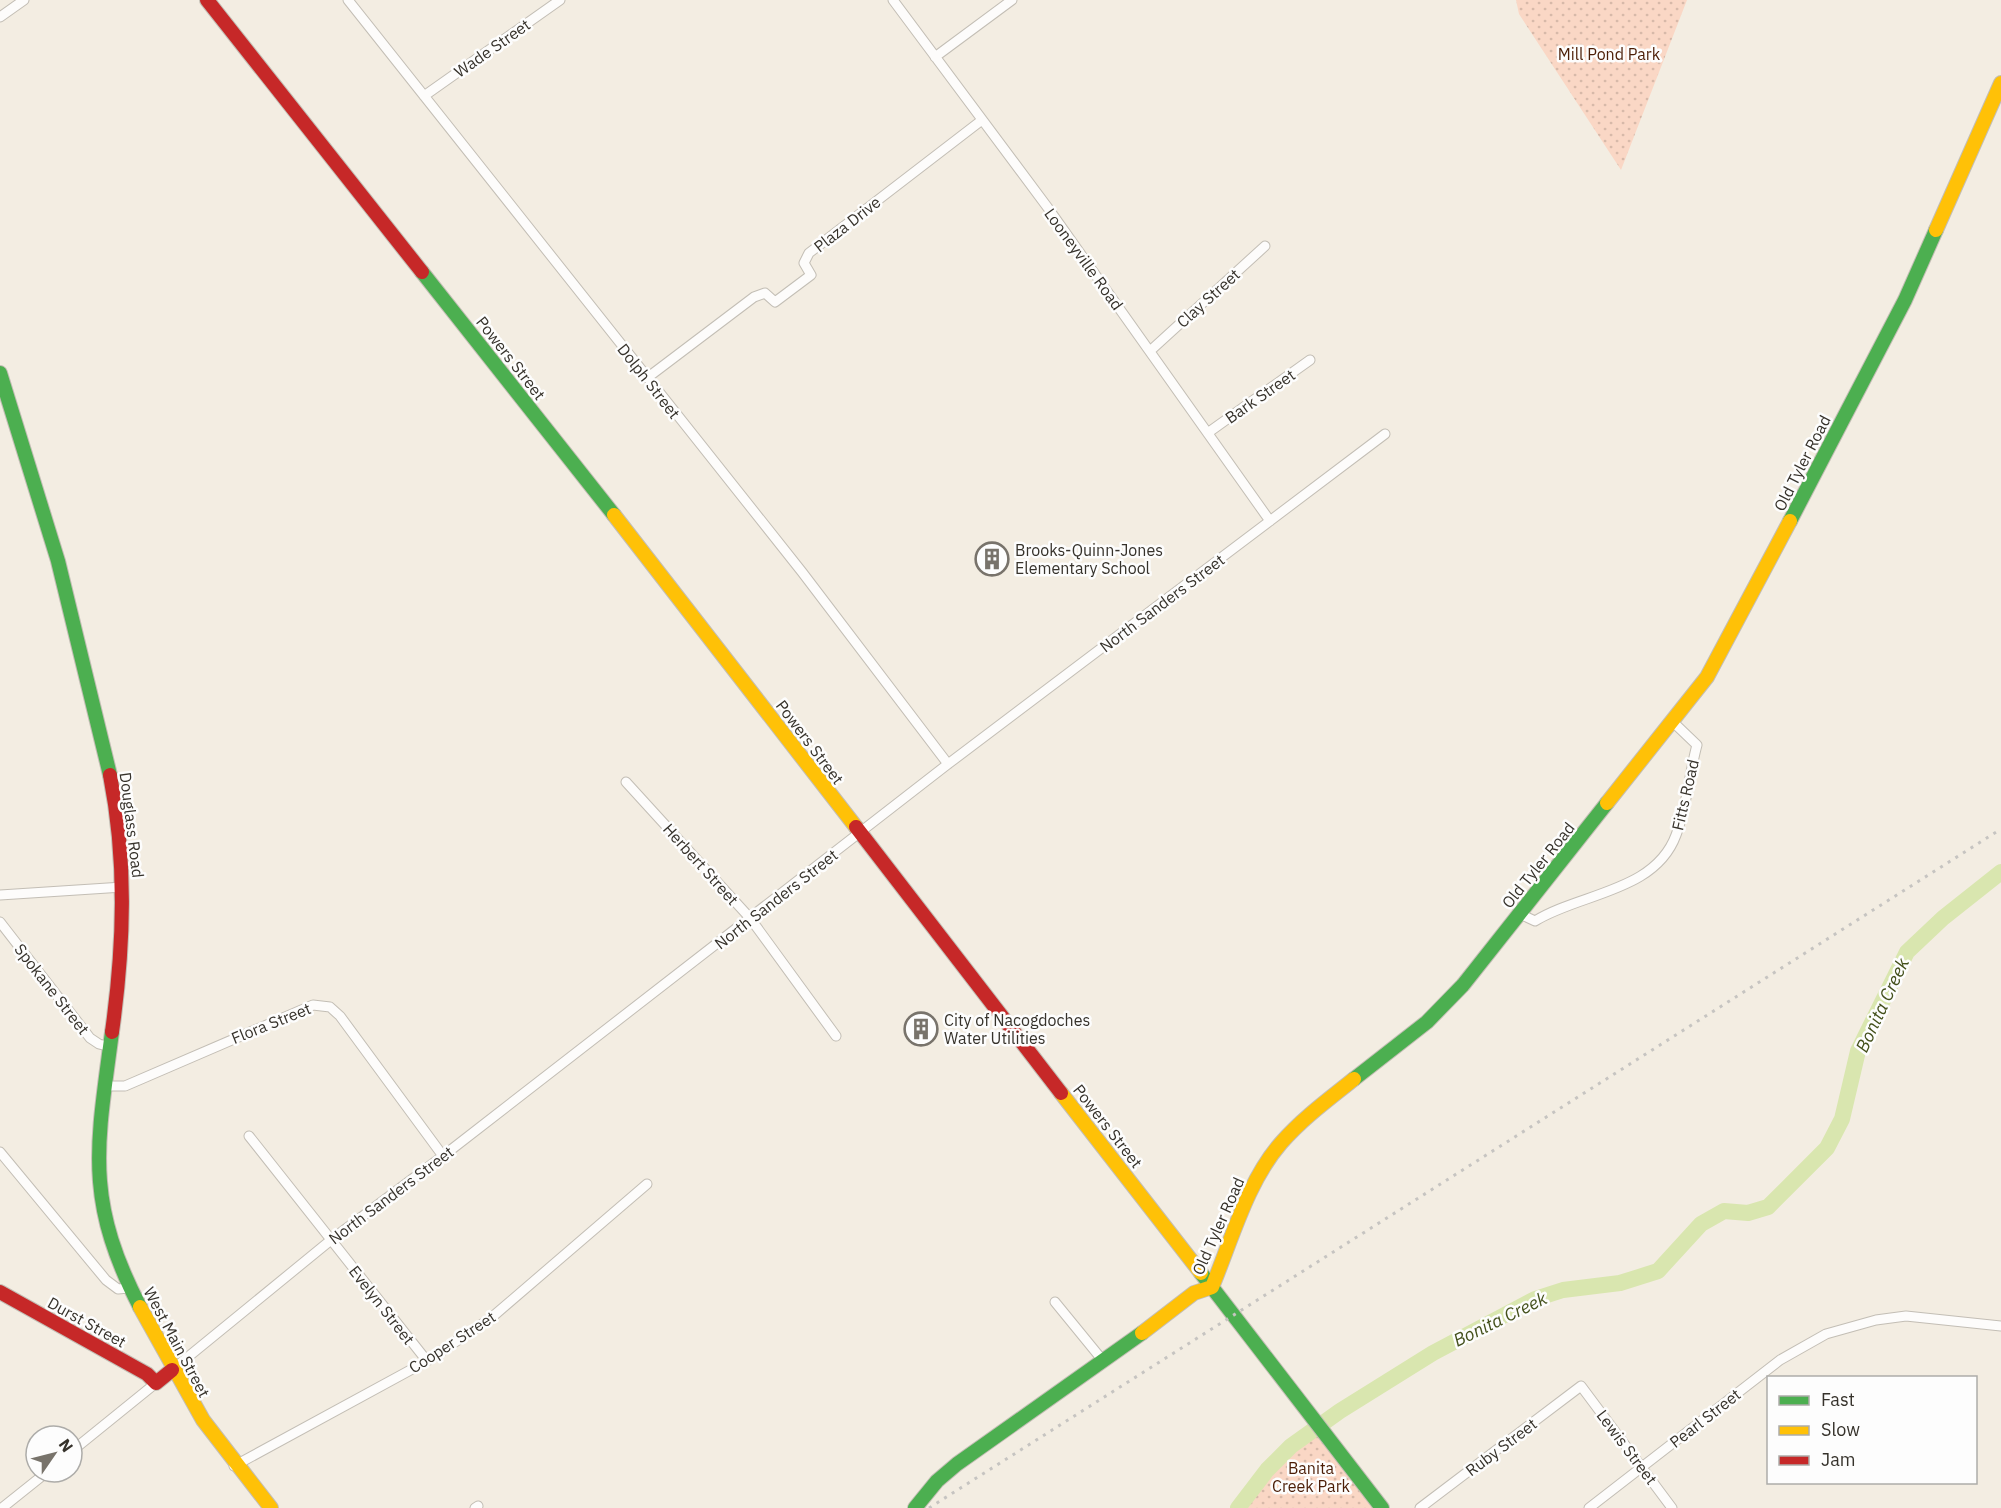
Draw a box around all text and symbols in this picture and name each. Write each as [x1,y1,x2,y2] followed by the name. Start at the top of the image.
[450,14,534,82] street label: Wade Street
[1558,44,1661,64] park label: Mill Pond Park
[810,192,885,256] street label: Plaza Drive
[1040,204,1128,314] street label: Looneyville Road
[1172,264,1244,332] street label: Clay Street
[472,312,550,404] street label: Powers Street
[613,339,685,423] street label: Dolph Street
[1221,365,1299,427] street label: Bark Street
[1769,412,1835,514] street label: Old Tyler Road
[1015,540,1163,578] place label: Brooks-Quinn-Jones Elementary School
[974,541,1010,577] building icon: Brooks-Quinn-Jones Elementary School
[1096,550,1228,656] street label: North Sanders Street
[772,696,848,788] street label: Powers Street
[1667,757,1703,833] street label: Fitts Road
[116,771,148,879] street label: Douglass Road
[1497,818,1579,912] street label: Old Tyler Road
[659,819,743,909] street label: Herbert Street
[710,845,842,953] street label: North Sanders Street
[10,940,94,1038] street label: Spokane Street
[1850,954,1914,1056] water label: Bonita Creek
[228,998,314,1048] street label: Flora Street
[944,1010,1090,1048] place label: City of Nacogdoches Water Utilities
[903,1011,939,1047] building icon: City of Nacogdoches Water Utilities
[1069,1080,1147,1172] street label: Powers Street
[325,1142,457,1248] street label: North Sanders Street
[1188,1174,1248,1278] street label: Old Tyler Road
[345,1261,419,1349] street label: Evelyn Street
[139,1283,215,1401] street label: West Main Street
[1449,1286,1551,1352] water label: Bonita Creek
[44,1292,130,1352] street label: Durst Street
[405,1307,499,1377] street label: Cooper Street
[1767,1376,1977,1484] legend
[1666,1384,1744,1452] street label: Pearl Street
[1821,1388,1855,1411] text: Fast
[1592,1406,1662,1488] street label: Lewis Street
[1461,1414,1541,1480] street label: Ruby Street
[1821,1418,1860,1441] text: Slow
[24,1424,84,1484] north arrow
[55,1435,78,1456] text: N
[1821,1448,1856,1471] text: Jam
[1272,1458,1351,1496] park label: Banita Creek Park

